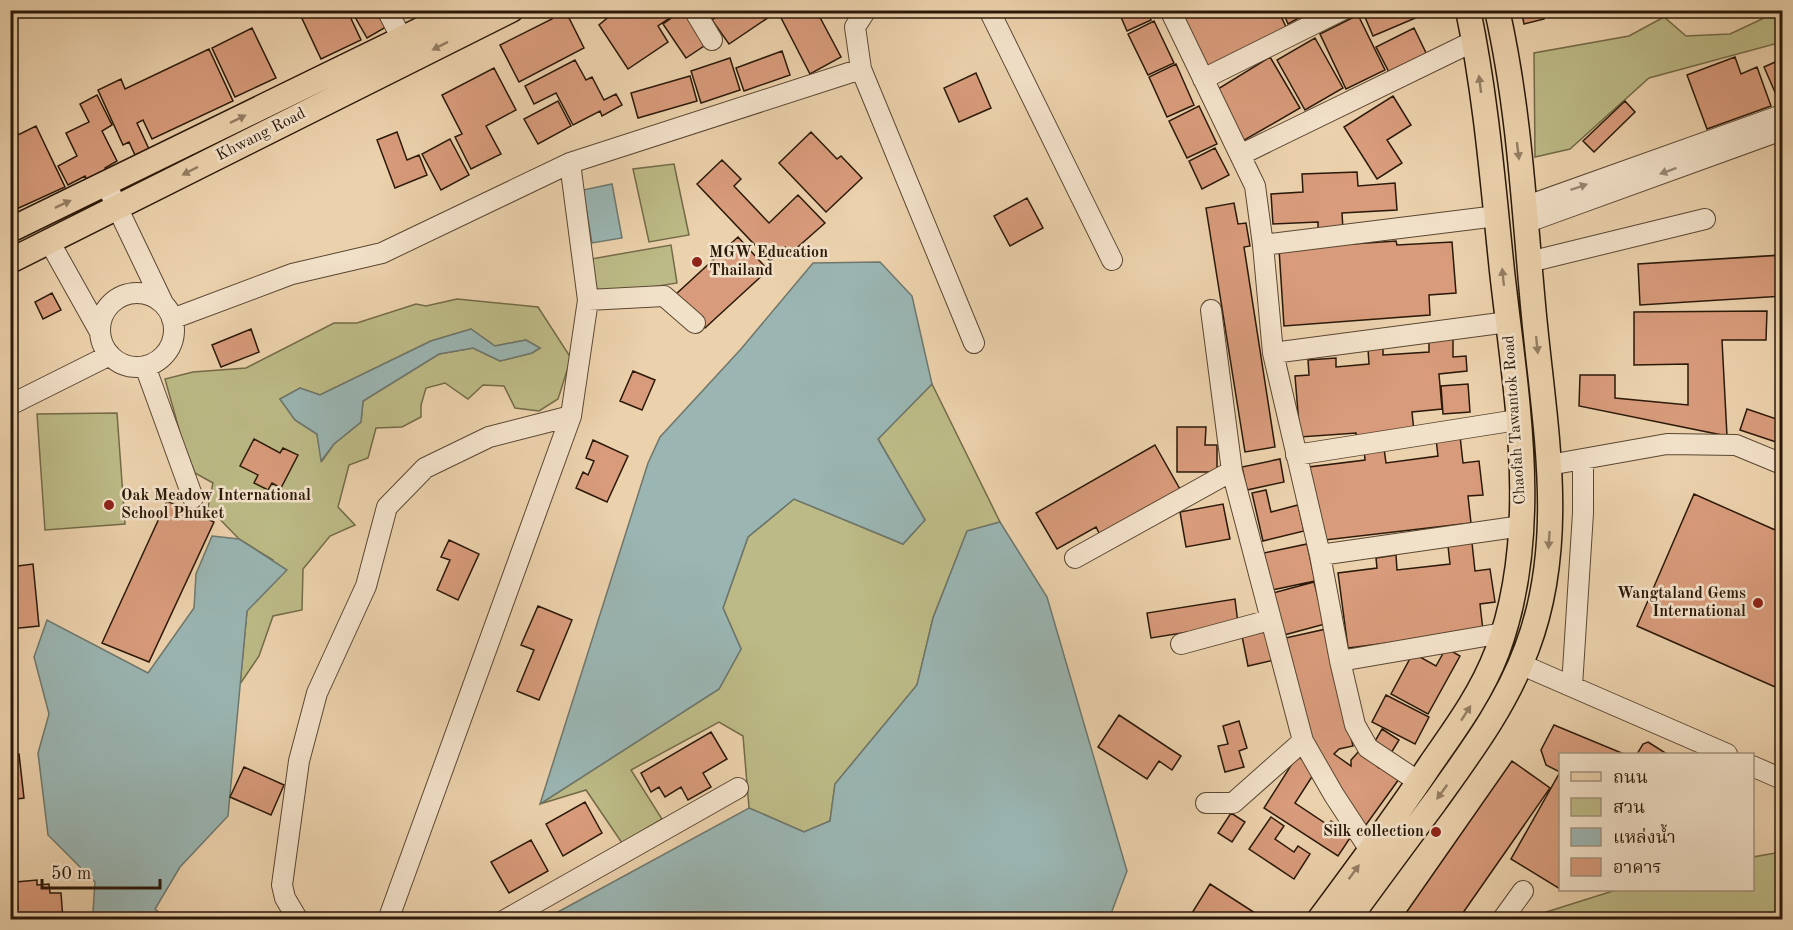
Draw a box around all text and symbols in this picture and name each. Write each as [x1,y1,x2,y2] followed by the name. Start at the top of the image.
[431,41,448,51] one-way arrow
[1475,74,1484,93] one-way arrow
[214,106,308,164] street label: Khwang Road
[230,115,247,124] one-way arrow
[1513,142,1523,161] one-way arrow
[182,166,199,175] one-way arrow
[1659,167,1677,176] one-way arrow
[1570,182,1588,192] one-way arrow
[54,200,72,210] one-way arrow
[709,245,828,279] place label: MGW Education Thailand
[690,255,704,269] marker: MGW Education Thailand
[1498,268,1508,287] one-way arrow
[1501,335,1529,505] street label: Chaofah Tawantok Road
[1532,336,1542,355] one-way arrow
[121,488,311,522] place label: Oak Meadow International School Phuket
[102,498,116,512] marker: Oak Meadow International School Phuket
[1545,530,1554,549] one-way arrow
[1617,586,1746,620] place label: Wangtaland Gems International
[1751,596,1765,610] marker: Wangtaland Gems International
[1460,705,1471,721] one-way arrow
[1559,753,1754,891] legend
[1613,769,1648,787] text: ถนน
[1435,784,1448,800] one-way arrow
[1613,799,1645,817] text: สวน
[1613,823,1676,847] text: แหล่งน้ำ
[1323,824,1424,840] place label: Silk collection
[1429,825,1443,839] marker: Silk collection
[42,852,160,890] scale bar
[1613,859,1662,877] text: อาคาร
[51,865,91,883] text: 50 m
[1348,865,1360,881] one-way arrow

